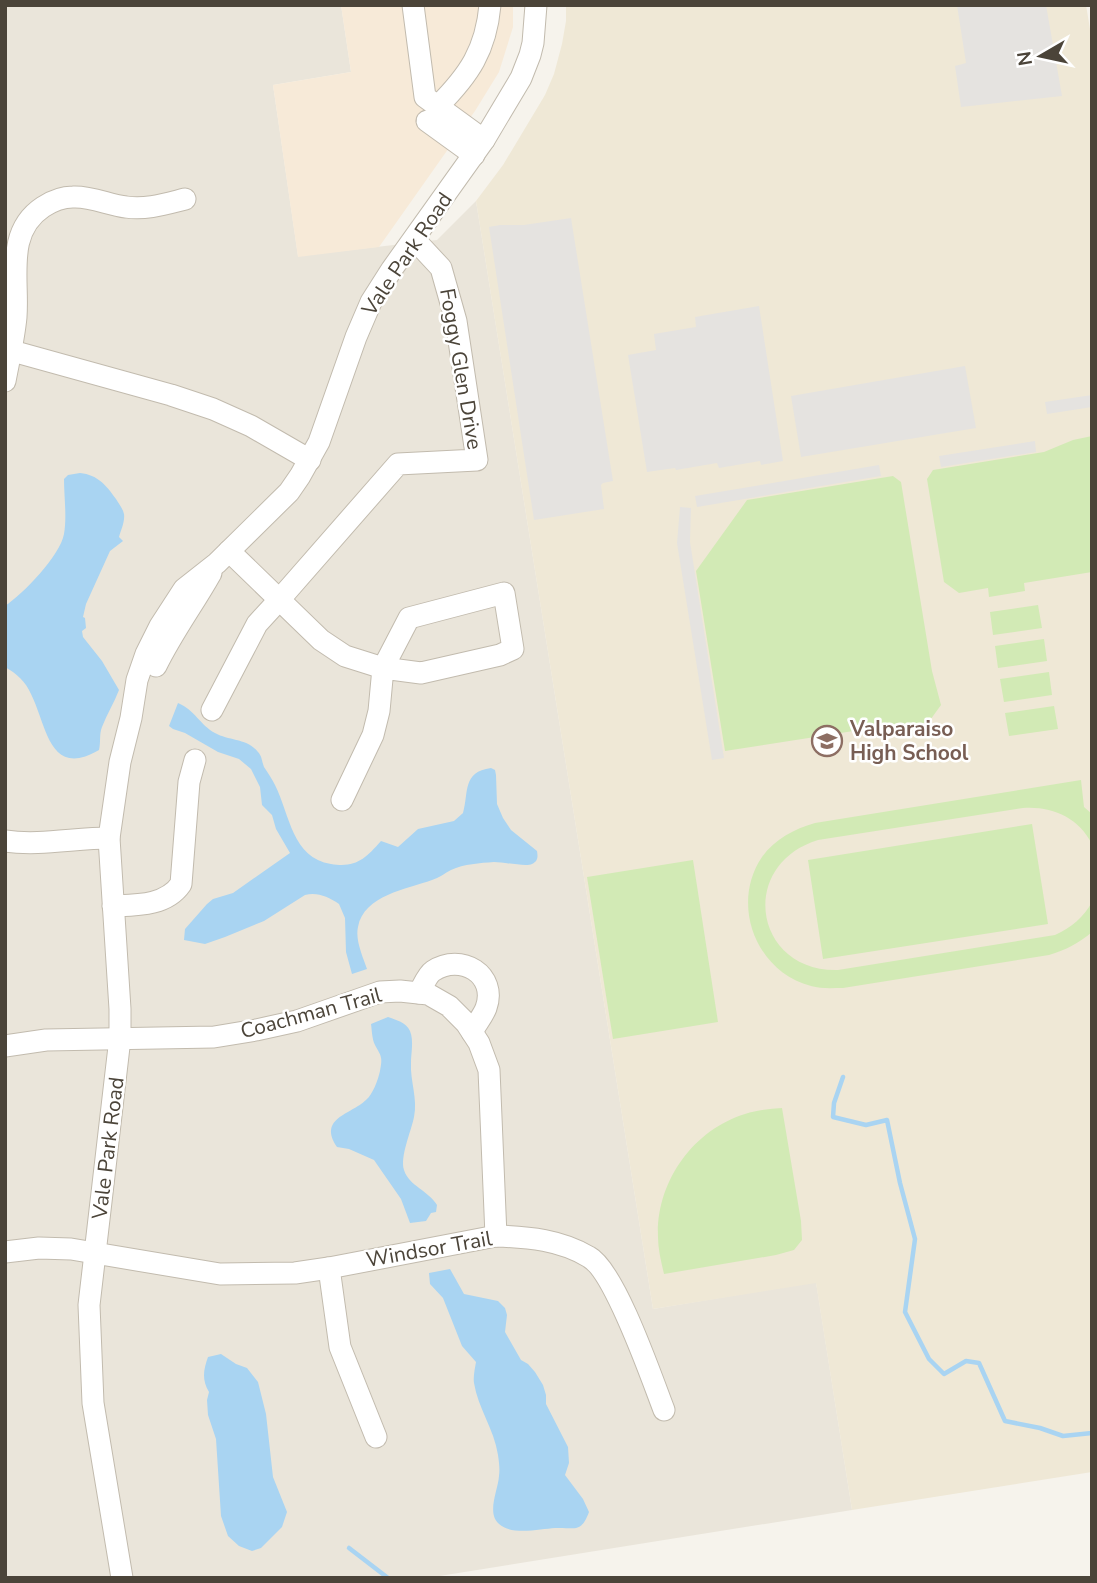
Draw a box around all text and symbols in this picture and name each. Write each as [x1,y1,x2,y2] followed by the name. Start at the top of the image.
[1006,21,1076,91] north arrow
[1011,49,1039,68] text: N
[355,187,459,322] street label: Vale Park Road
[433,286,489,452] street label: Foggy Glen Drive
[849,715,969,767] place label: Valparaiso High School
[810,724,844,758] school or university icon: Valparaiso High School
[237,981,385,1045] street label: Coachman Trail
[85,1075,131,1222] street label: Vale Park Road
[364,1224,495,1274] street label: Windsor Trail

